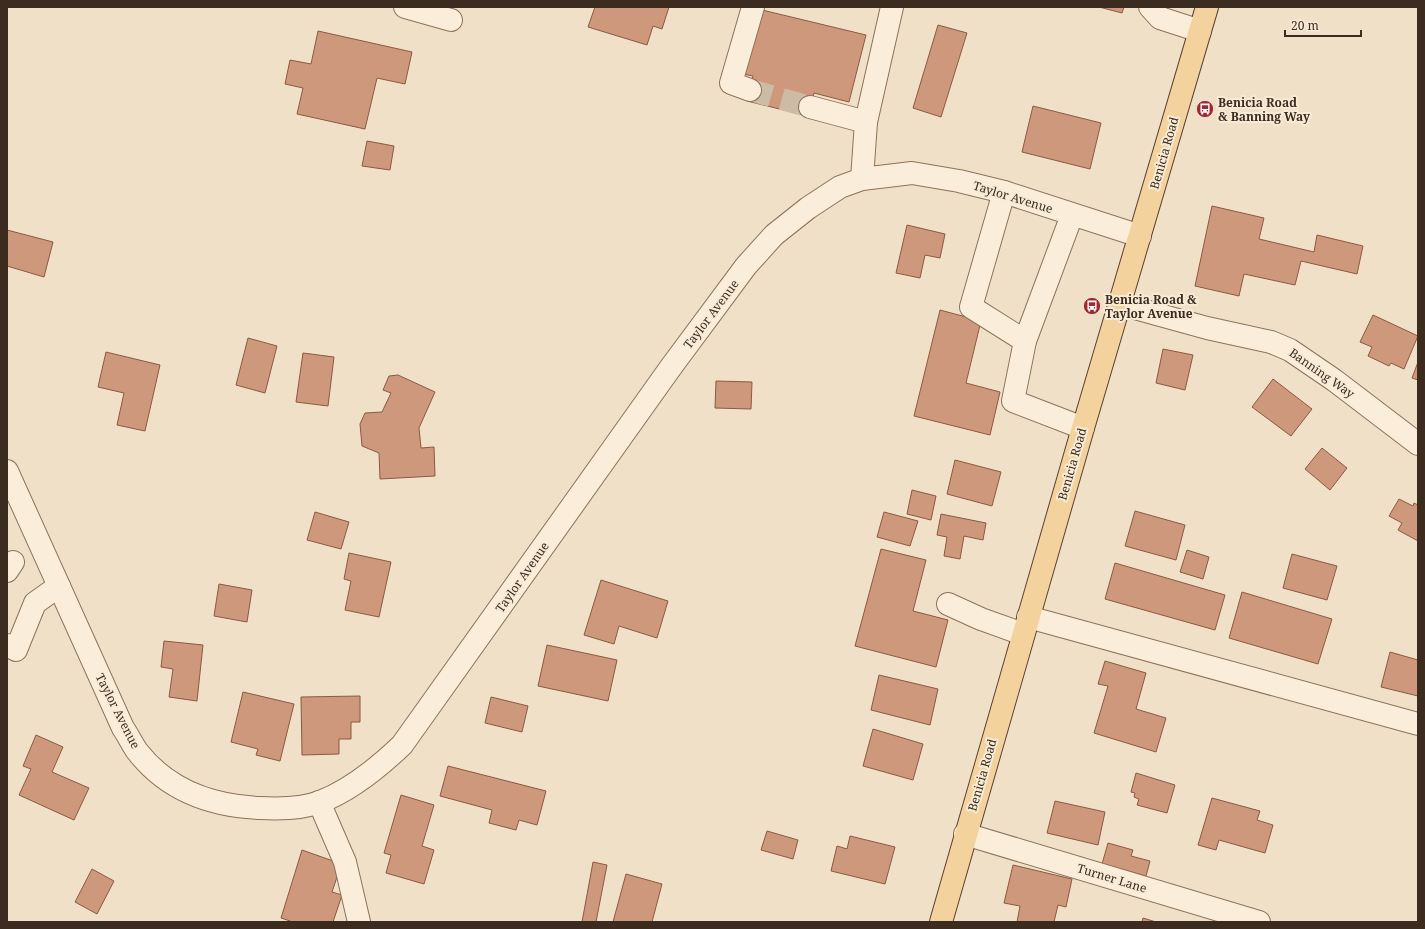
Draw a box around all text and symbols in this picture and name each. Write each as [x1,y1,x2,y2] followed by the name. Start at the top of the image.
[1285,12,1361,38] scale bar
[1291,17,1319,34] text: 20 m
[1218,94,1310,125] place label: Benicia Road & Banning Way
[1195,99,1215,119] bus stop icon: Benicia Road & Banning Way
[1146,114,1183,191] street label: Benicia Road
[971,177,1055,217] street label: Taylor Avenue
[679,276,743,352] street label: Taylor Avenue
[1105,291,1197,322] place label: Benicia Road & Taylor Avenue
[1082,296,1102,316] bus stop icon: Benicia Road & Taylor Avenue
[1286,344,1358,402] street label: Banning Way
[1054,425,1091,502] street label: Benicia Road
[491,538,553,616] street label: Taylor Avenue
[92,670,144,752] street label: Taylor Avenue
[964,736,1001,813] street label: Benicia Road
[1075,859,1149,897] street label: Turner Lane

